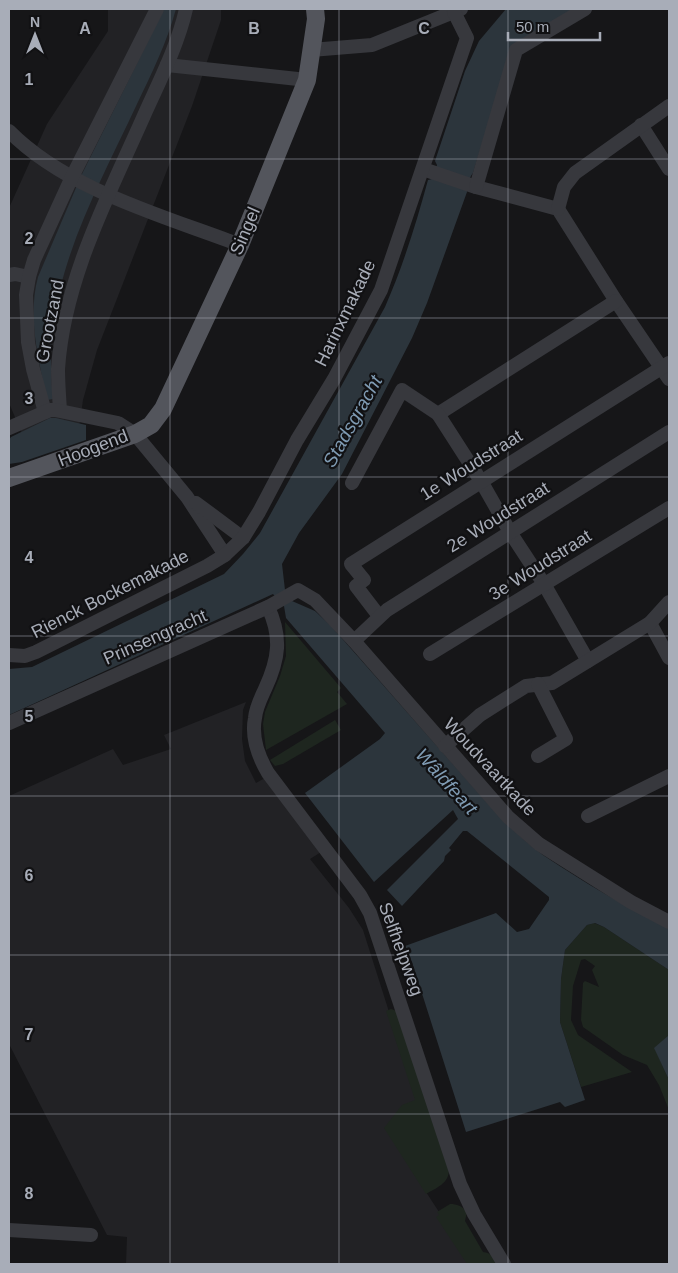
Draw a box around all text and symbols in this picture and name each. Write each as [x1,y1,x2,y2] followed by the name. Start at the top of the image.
[10,10,60,60] north arrow
[508,10,600,42] scale bar
[30,14,40,30] text: N
[516,18,549,35] text: 50 m
[79,20,91,37] text: A
[248,20,260,37] text: B
[418,20,430,37] text: C
[25,71,34,88] text: 1
[226,204,264,258] street label: Singel
[25,230,34,247] text: 2
[311,256,379,370] street label: Harinxmakade
[32,278,68,364] street label: Grootzand
[319,371,387,471] water label: Stadsgracht
[25,390,34,407] text: 3
[55,426,131,470] street label: Hoogend
[416,426,526,504] street label: 1e Woudstraat
[443,478,553,556] street label: 2e Woudstraat
[485,526,595,604] street label: 3e Woudstraat
[28,546,192,642] street label: Rienck Bockemakade
[25,549,34,566] text: 4
[100,605,210,669] street label: Prinsengracht
[25,708,34,725] text: 5
[440,714,540,820] street label: Woudvaartkade
[412,744,482,819] water label: Wâldfeart
[25,867,34,884] text: 6
[375,899,427,999] street label: Selfhelpweg
[25,1026,34,1043] text: 7
[25,1185,34,1202] text: 8

